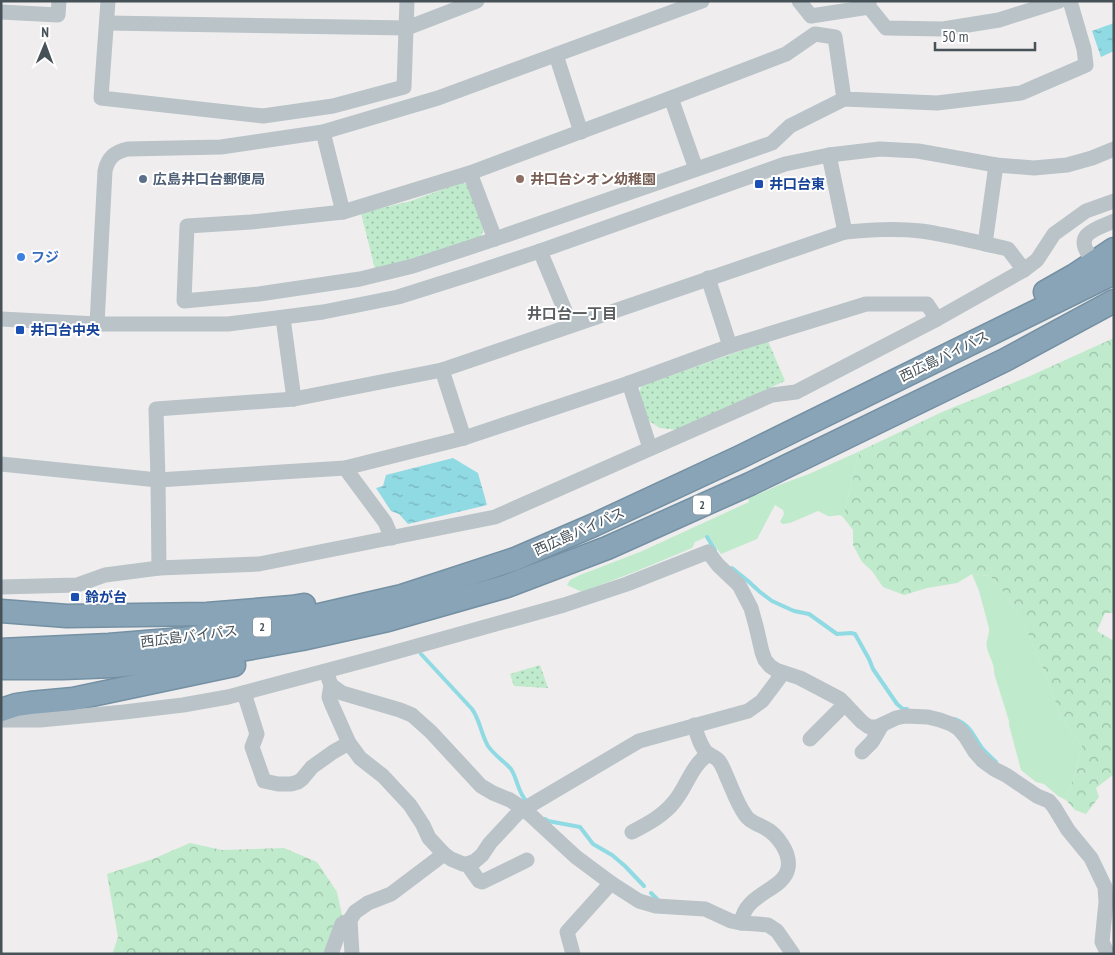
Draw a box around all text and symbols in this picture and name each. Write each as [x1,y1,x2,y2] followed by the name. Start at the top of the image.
[20,20,70,70] north arrow
[935,20,1035,52] scale bar
[41,23,49,41] text: N
[942,27,968,46] text: 50 m
[153,170,265,188] place label: 広島井口台郵便局
[530,170,656,188] place label: 井口台シオン幼稚園
[137,173,149,185] marker: 広島井口台郵便局
[514,173,526,185] marker: 井口台シオン幼稚園
[769,175,825,193] place label: 井口台東
[753,178,765,190] marker: 井口台東
[31,248,59,266] place label: フジ
[15,251,27,263] marker: フジ
[527,304,617,323] district label: 井口台一丁目
[30,321,100,339] place label: 井口台中央
[14,324,26,336] marker: 井口台中央
[896,326,992,386] street label: 西広島バイパス
[693,496,711,514] road number: 2
[531,503,627,559] street label: 西広島バイパス
[85,588,127,606] place label: 鈴が台
[69,591,81,603] marker: 鈴が台
[253,618,271,636] road number: 2
[139,621,239,651] street label: 西広島バイパス

